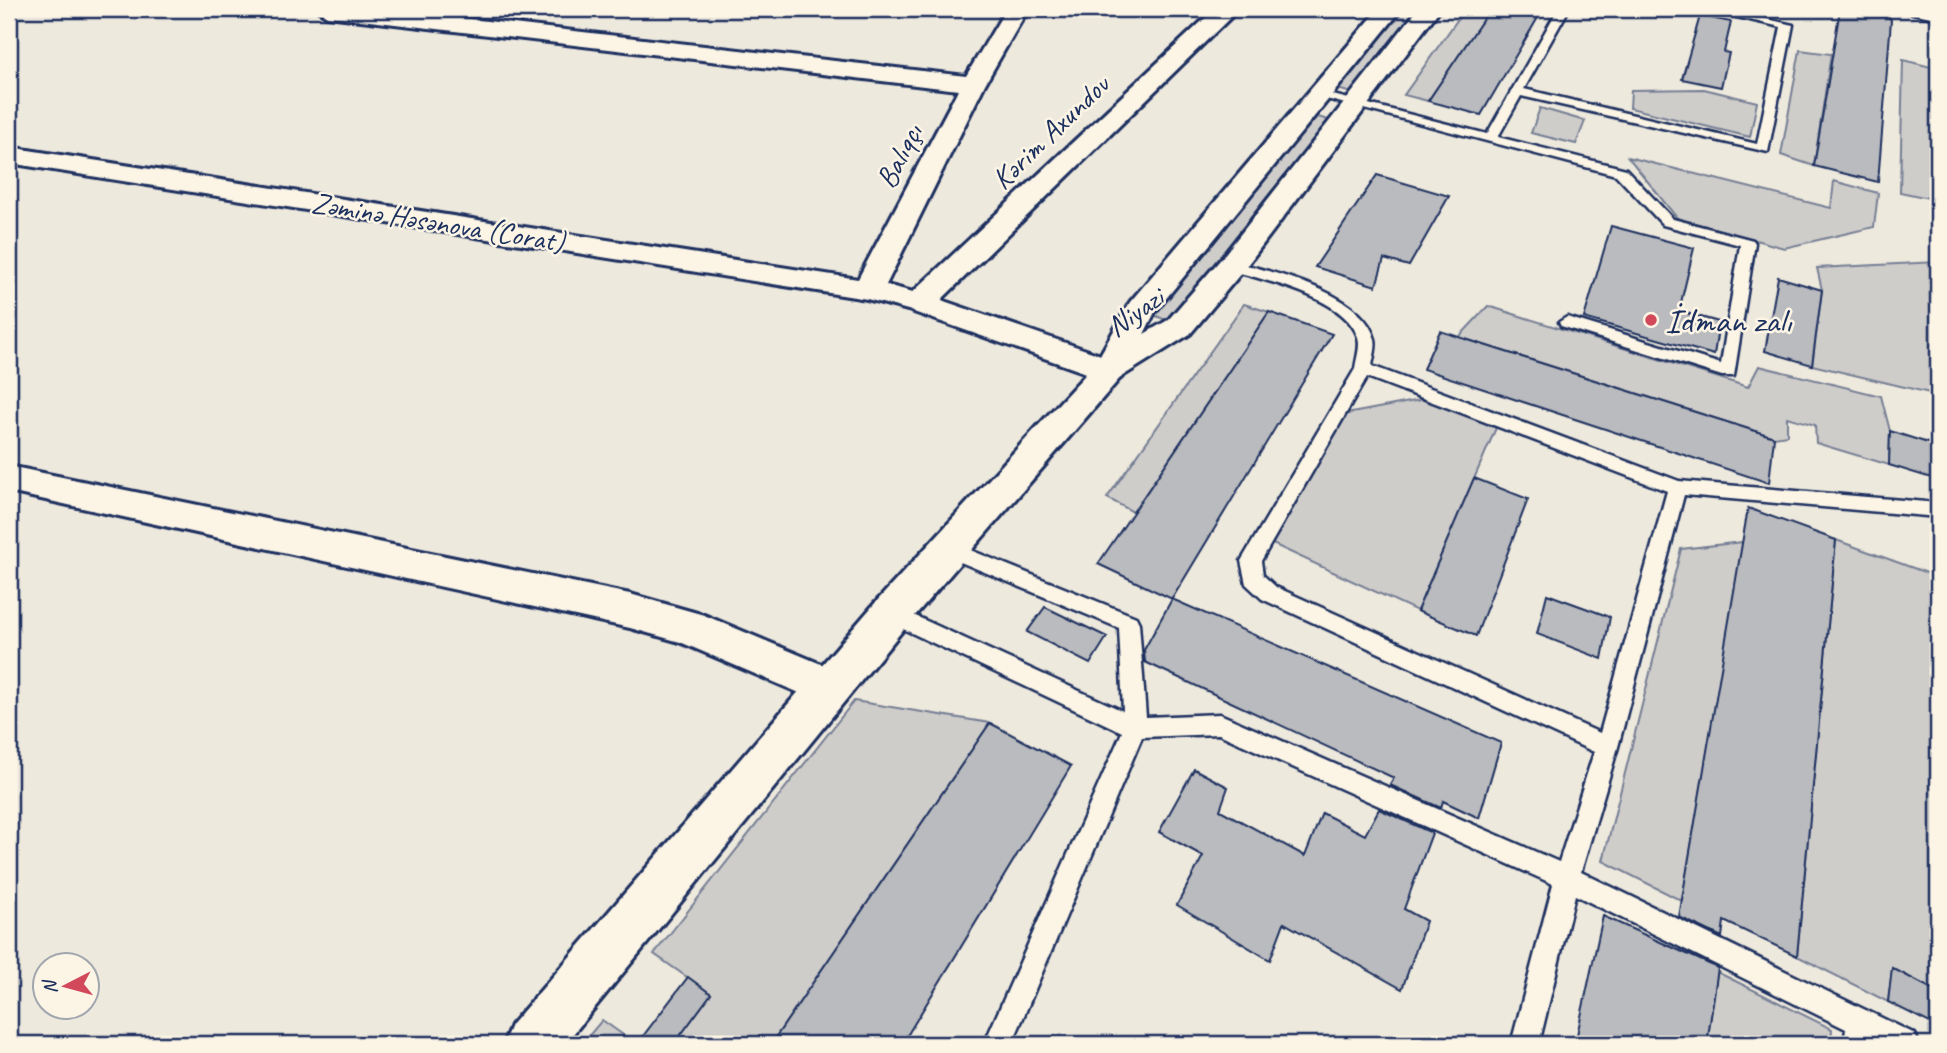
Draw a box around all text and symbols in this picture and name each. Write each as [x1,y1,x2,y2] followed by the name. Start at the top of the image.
[983,64,1119,197] street label: Kərim Axundov
[867,116,932,194] street label: Balıqçı
[309,183,569,261] street label: Zəminə Həsənova (Corat)
[1099,277,1174,345] street label: Niyazi
[1665,298,1793,343] place label: İdman zalı
[1643,312,1659,328] marker: İdman zalı
[32,951,102,1021] north arrow
[37,977,63,995] text: N

